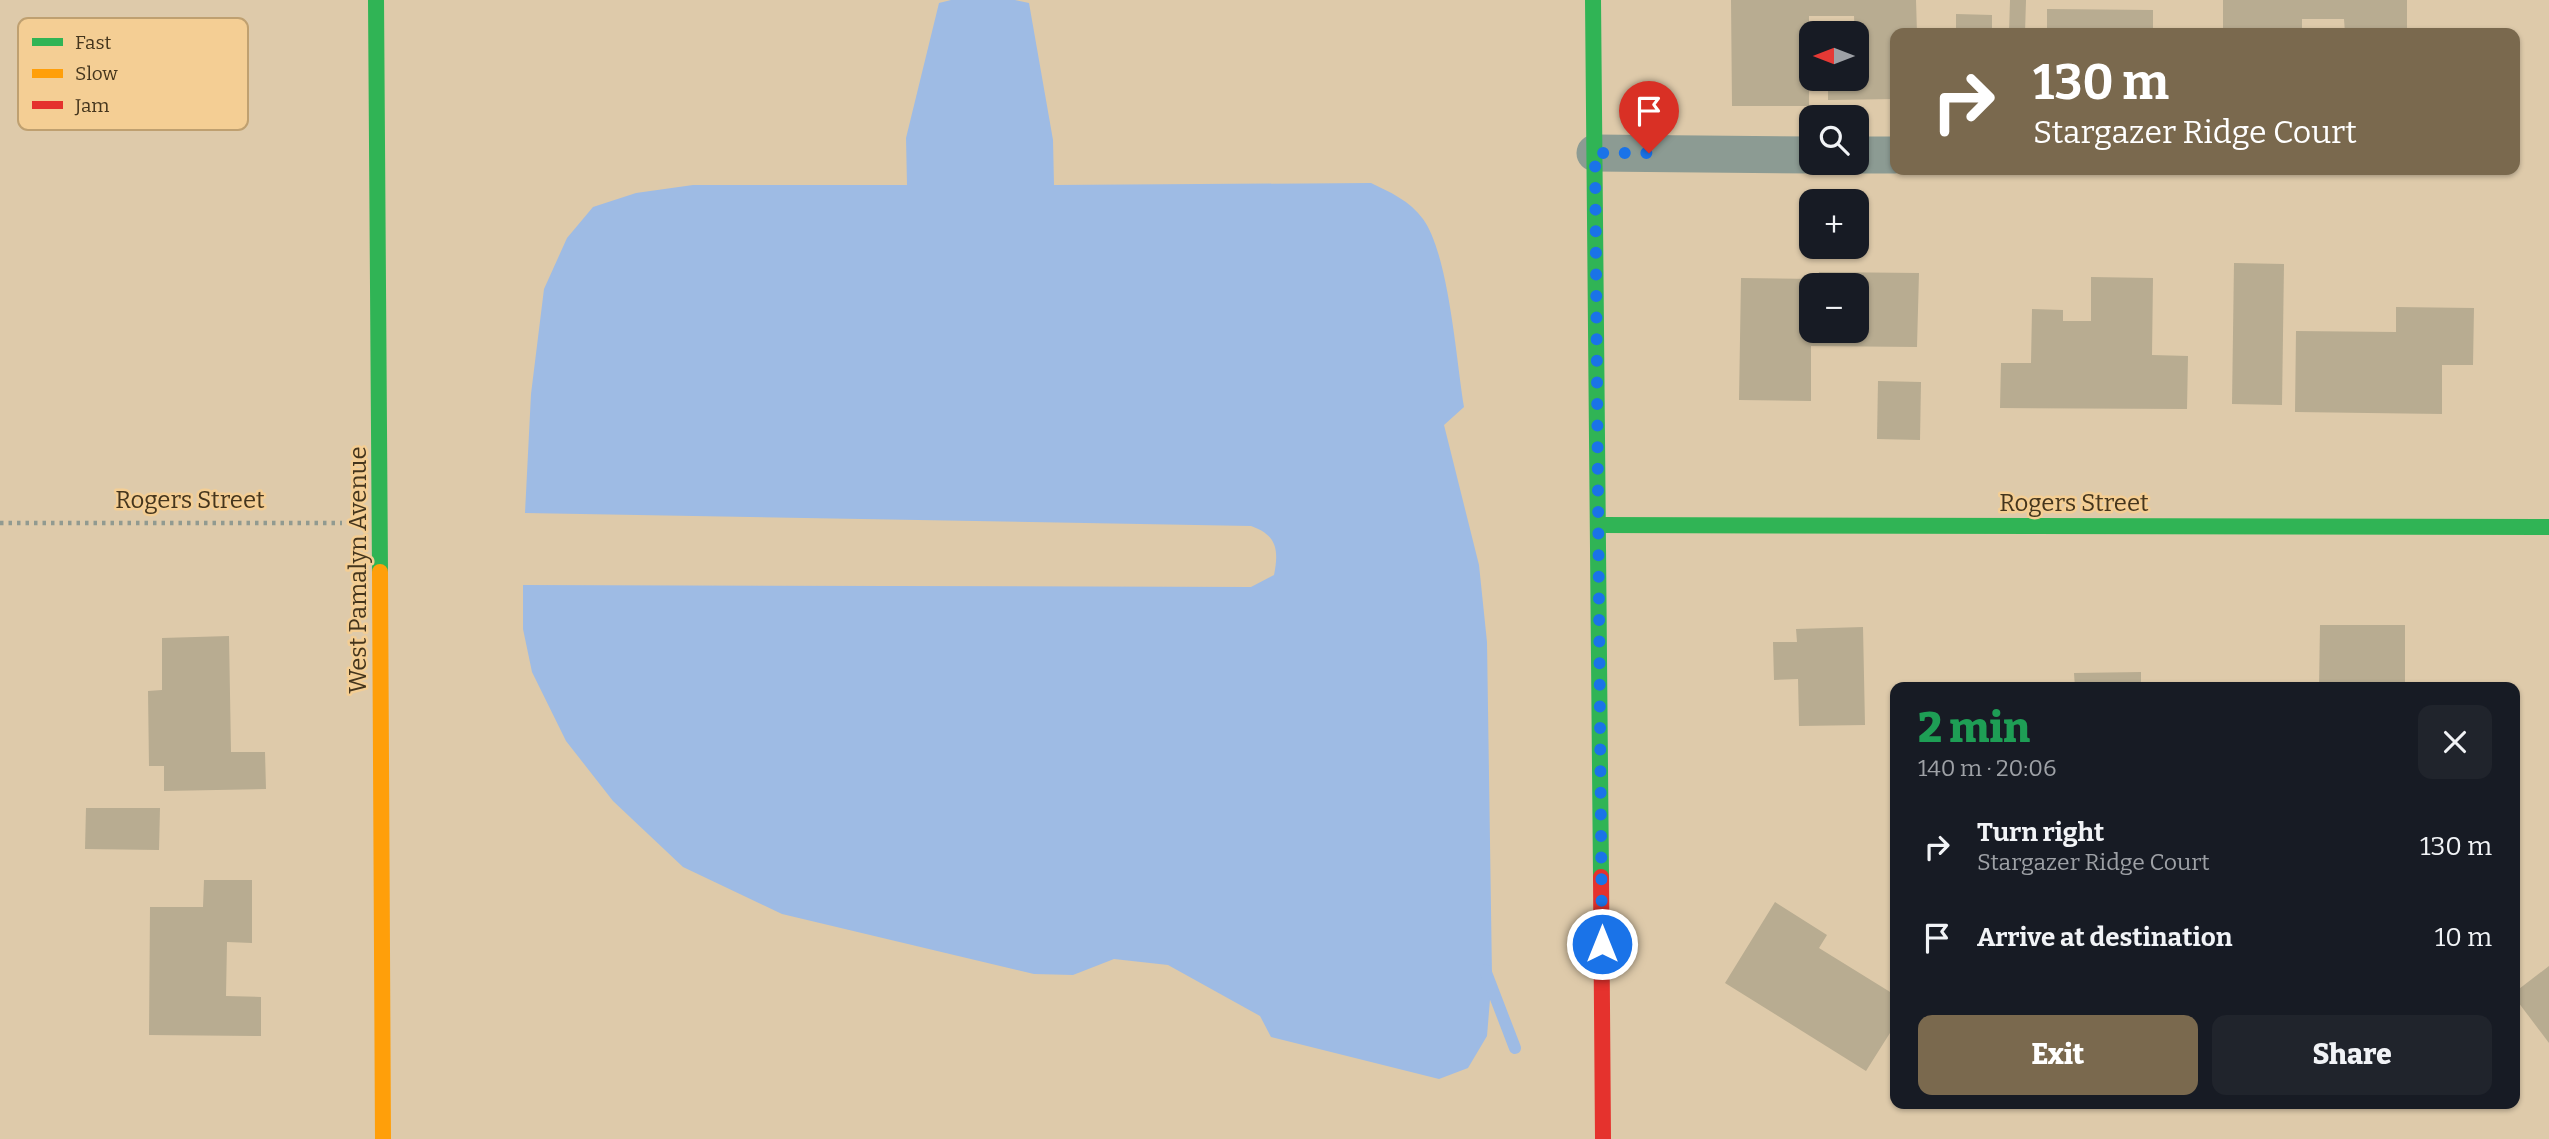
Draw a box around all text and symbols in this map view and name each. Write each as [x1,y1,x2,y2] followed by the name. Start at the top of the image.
[18,18,248,130] legend
[1799,21,1869,91] north arrow
[1799,21,1869,343] map controls
[75,31,112,54] text: Fast
[2033,53,2169,112] text: 130 m
[1918,56,2009,147] icon: right
[75,62,118,85] text: Slow
[1619,81,1679,153] pin
[1630,92,1668,130] icon: arrive
[74,94,109,117] text: Jam
[1799,105,1869,175] button: search
[2033,113,2357,151] text: Stargazer Ridge Court
[1799,189,1869,259] button: +
[1799,273,1869,343] button: −
[344,446,372,694] street label: West Pamalyn Avenue
[115,486,265,514] street label: Rogers Street
[1999,489,2149,517] street label: Rogers Street
[1918,703,2030,753] text: 2 min
[2418,705,2492,779] button: close
[1918,754,2056,782] text: 140 m · 20:06
[1977,817,2104,848] text: Turn right
[1918,828,1956,866] icon: right
[2420,831,2492,862] text: 130 m
[1977,848,2210,876] text: Stargazer Ridge Court
[1565,907,1639,981] position arrow
[1918,919,1956,957] icon: arrive
[1977,922,2232,953] text: Arrive at destination
[2435,922,2492,953] text: 10 m
[1918,1015,2198,1095] button: Exit
[2212,1015,2492,1095] button: Share

